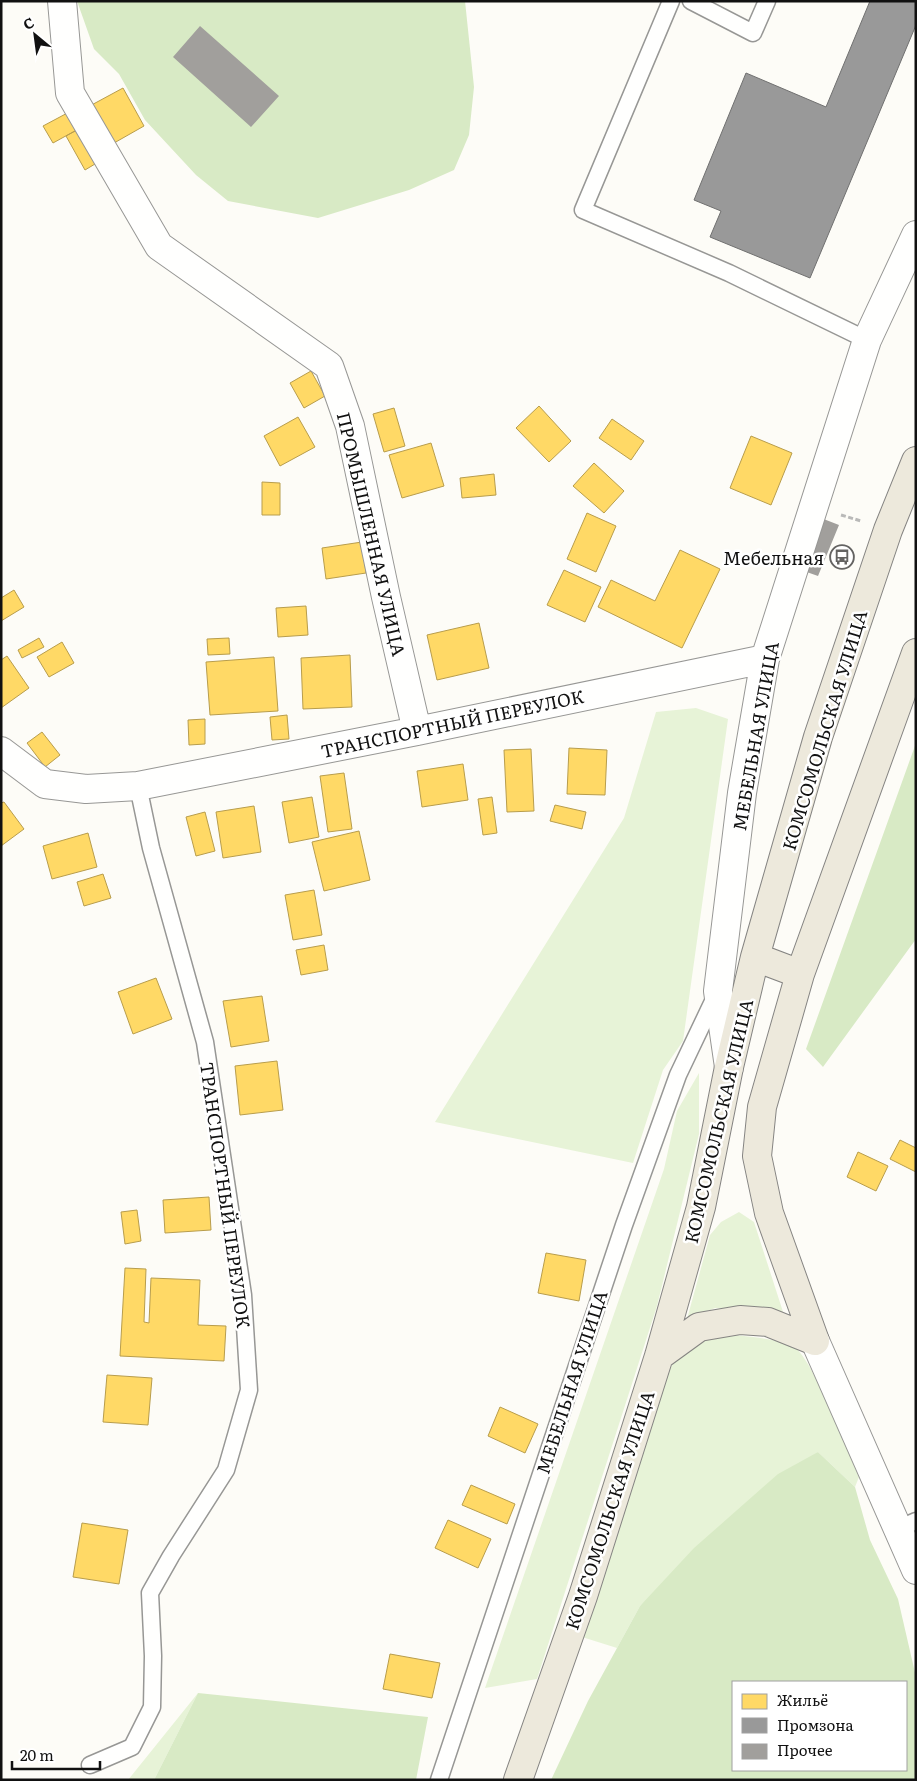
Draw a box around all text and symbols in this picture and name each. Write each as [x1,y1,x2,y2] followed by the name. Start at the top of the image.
[10,10,60,60] north arrow
[19,12,37,34] text: С
[331,409,413,659] street label: ПРОМЫШЛЕННАЯ УЛИЦА
[723,544,824,571] place label: Мебельная
[829,544,855,570] bus stop icon: Мебельная
[775,607,873,853] street label: КОМСОМОЛЬСКАЯ УЛИЦА
[725,639,785,833] street label: МЕБЕЛЬНАЯ УЛИЦА
[318,682,586,764] street label: ТРАНСПОРТНЫЙ ПЕРЕУЛОК
[677,996,759,1246] street label: КОМСОМОЛЬСКАЯ УЛИЦА
[194,1060,258,1330] street label: ТРАНСПОРТНЫЙ ПЕРЕУЛОК
[529,1287,613,1477] street label: МЕБЕЛЬНАЯ УЛИЦА
[558,1387,660,1633] street label: КОМСОМОЛЬСКАЯ УЛИЦА
[732,1681,907,1771] legend
[777,1688,828,1711] text: Жильё
[777,1713,855,1736] text: Промзона
[12,1738,100,1770] scale bar
[777,1738,833,1761] text: Прочее
[20,1743,54,1766] text: 20 m

